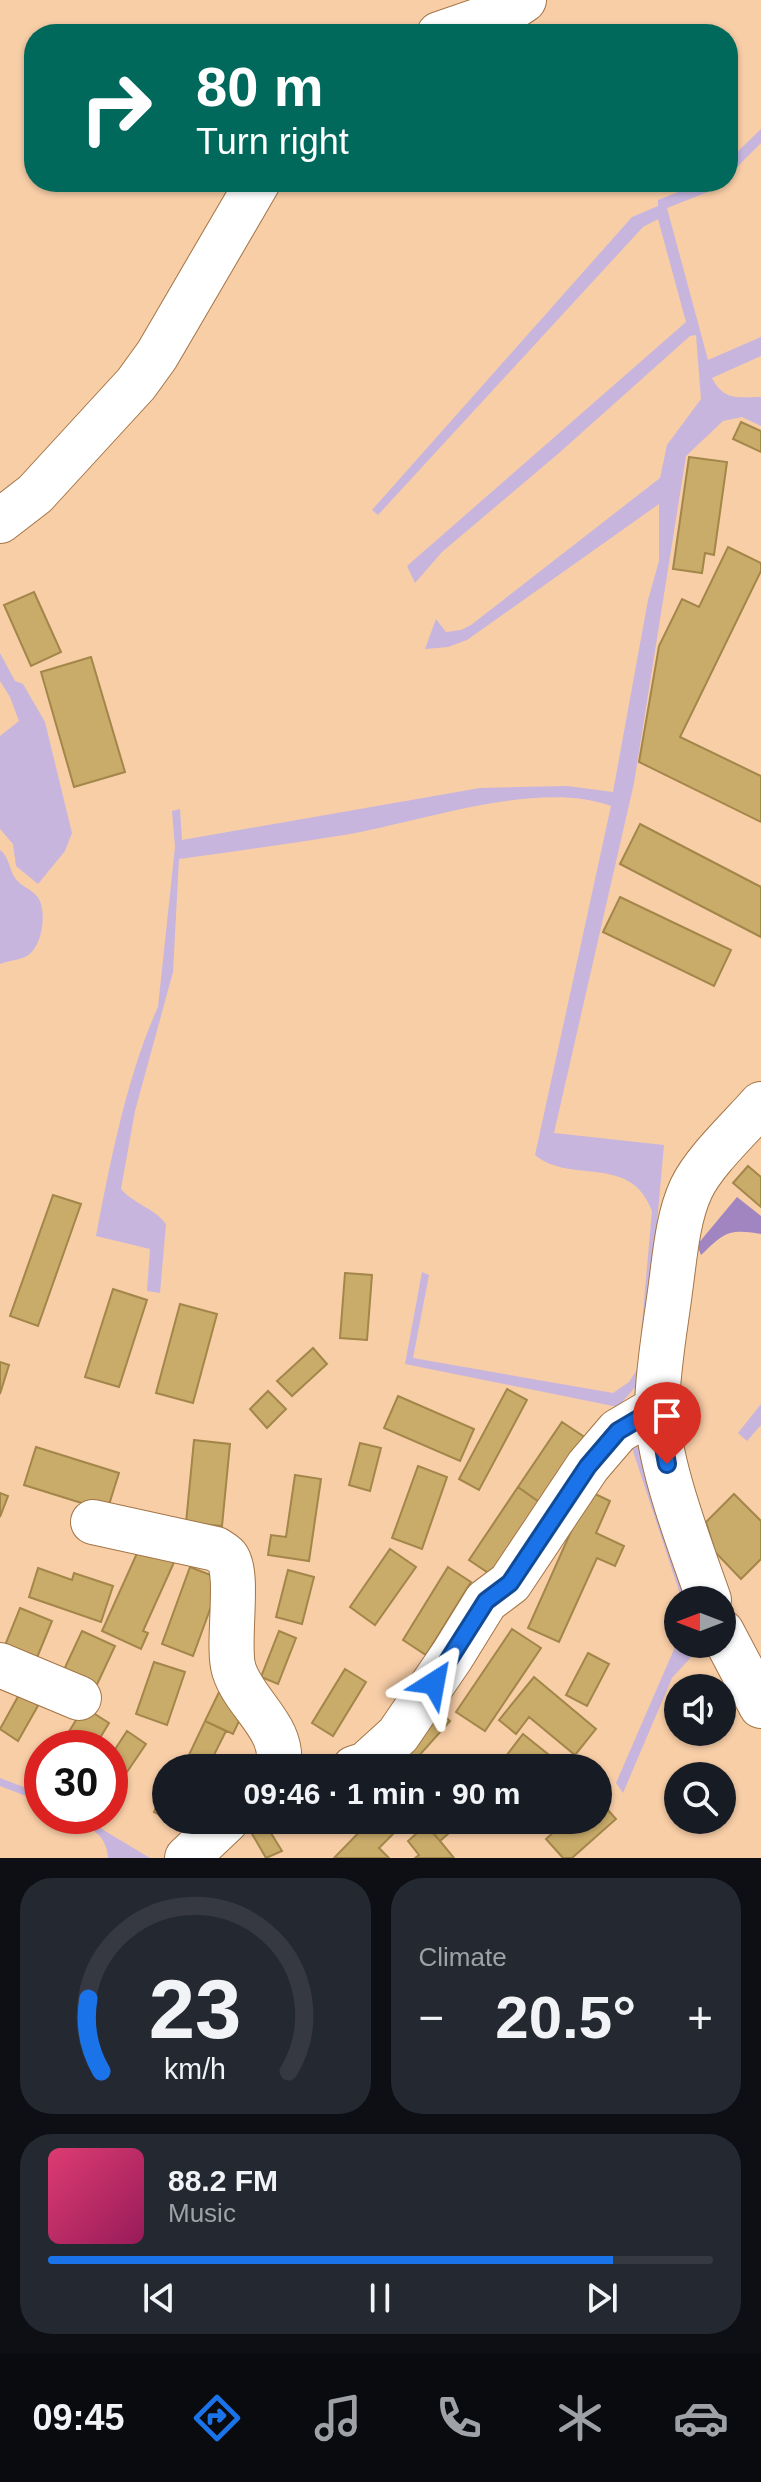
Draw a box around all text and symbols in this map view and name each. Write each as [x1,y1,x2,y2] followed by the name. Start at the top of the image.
[196,55,324,118] text: 80 m
[64,56,168,160] icon: right
[196,121,349,162] text: Turn right
[633,1382,701,1464] pin
[645,1394,689,1438] icon: arrive
[664,1586,736,1658] north arrow
[664,1586,736,1834] map controls
[392,1641,476,1725] position arrow
[664,1674,736,1746] button: sound
[24,1730,128,1834] speed limit sign: 30
[664,1762,736,1834] button: search
[244,1777,520,1810] text: 09:46 · 1 min · 90 m
[419,1942,507,1972] text: Climate
[149,1963,242,2056] text: 23
[495,1984,636,2051] text: 20.5°
[419,1993,444,2042] text: −
[687,1993,713,2042] text: +
[164,2053,226,2085] text: km/h
[168,2164,278,2197] text: 88.2 FM
[168,2198,236,2228] text: Music
[137,2276,181,2320] icon: previous
[358,2276,402,2320] icon: pause
[580,2276,624,2320] icon: next
[189,2390,245,2446] icon: directions
[310,2390,366,2446] icon: music
[431,2390,487,2446] icon: phone
[552,2390,608,2446] icon: climate
[673,2390,729,2446] icon: car
[32,2397,124,2438] text: 09:45

